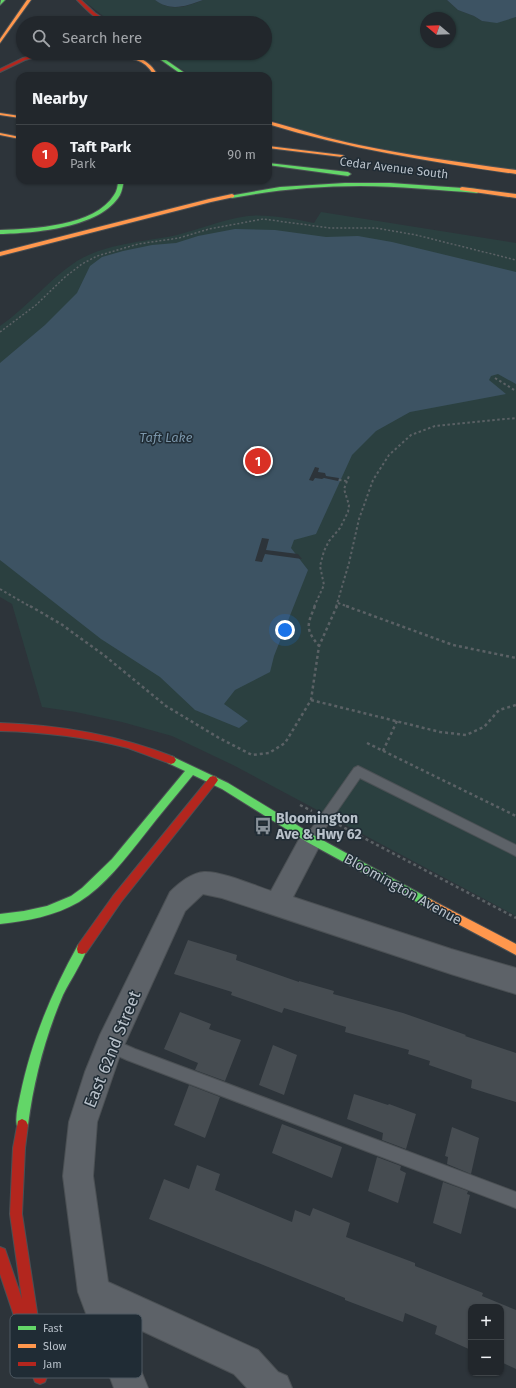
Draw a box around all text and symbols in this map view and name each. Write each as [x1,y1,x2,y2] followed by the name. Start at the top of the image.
[420,12,456,48] north arrow
[16,16,272,60] search box
[30,27,52,49] icon: search
[62,29,142,47] text: Search here
[32,88,87,109] text: Nearby
[70,138,131,156] text: Taft Park
[42,147,48,162] text: 1
[227,147,256,162] text: 90 m
[339,154,449,182] street label: Cedar Avenue South
[70,156,96,171] text: Park
[140,430,193,445] water label: Taft Lake
[245,446,271,476] pin: 1
[275,620,295,640] your location
[275,810,362,843] place label: Bloomington Ave & Hwy 62
[253,816,273,836] bus stop icon: Bloomington Ave & Hwy 62
[341,850,464,929] street label: Bloomington Avenue
[79,987,146,1111] street label: East 62nd Street
[468,1304,504,1376] map controls
[468,1304,504,1340] button: +
[10,1314,142,1378] legend
[43,1322,63,1335] text: Fast
[43,1340,67,1353] text: Slow
[468,1340,504,1376] button: −
[43,1358,62,1371] text: Jam

